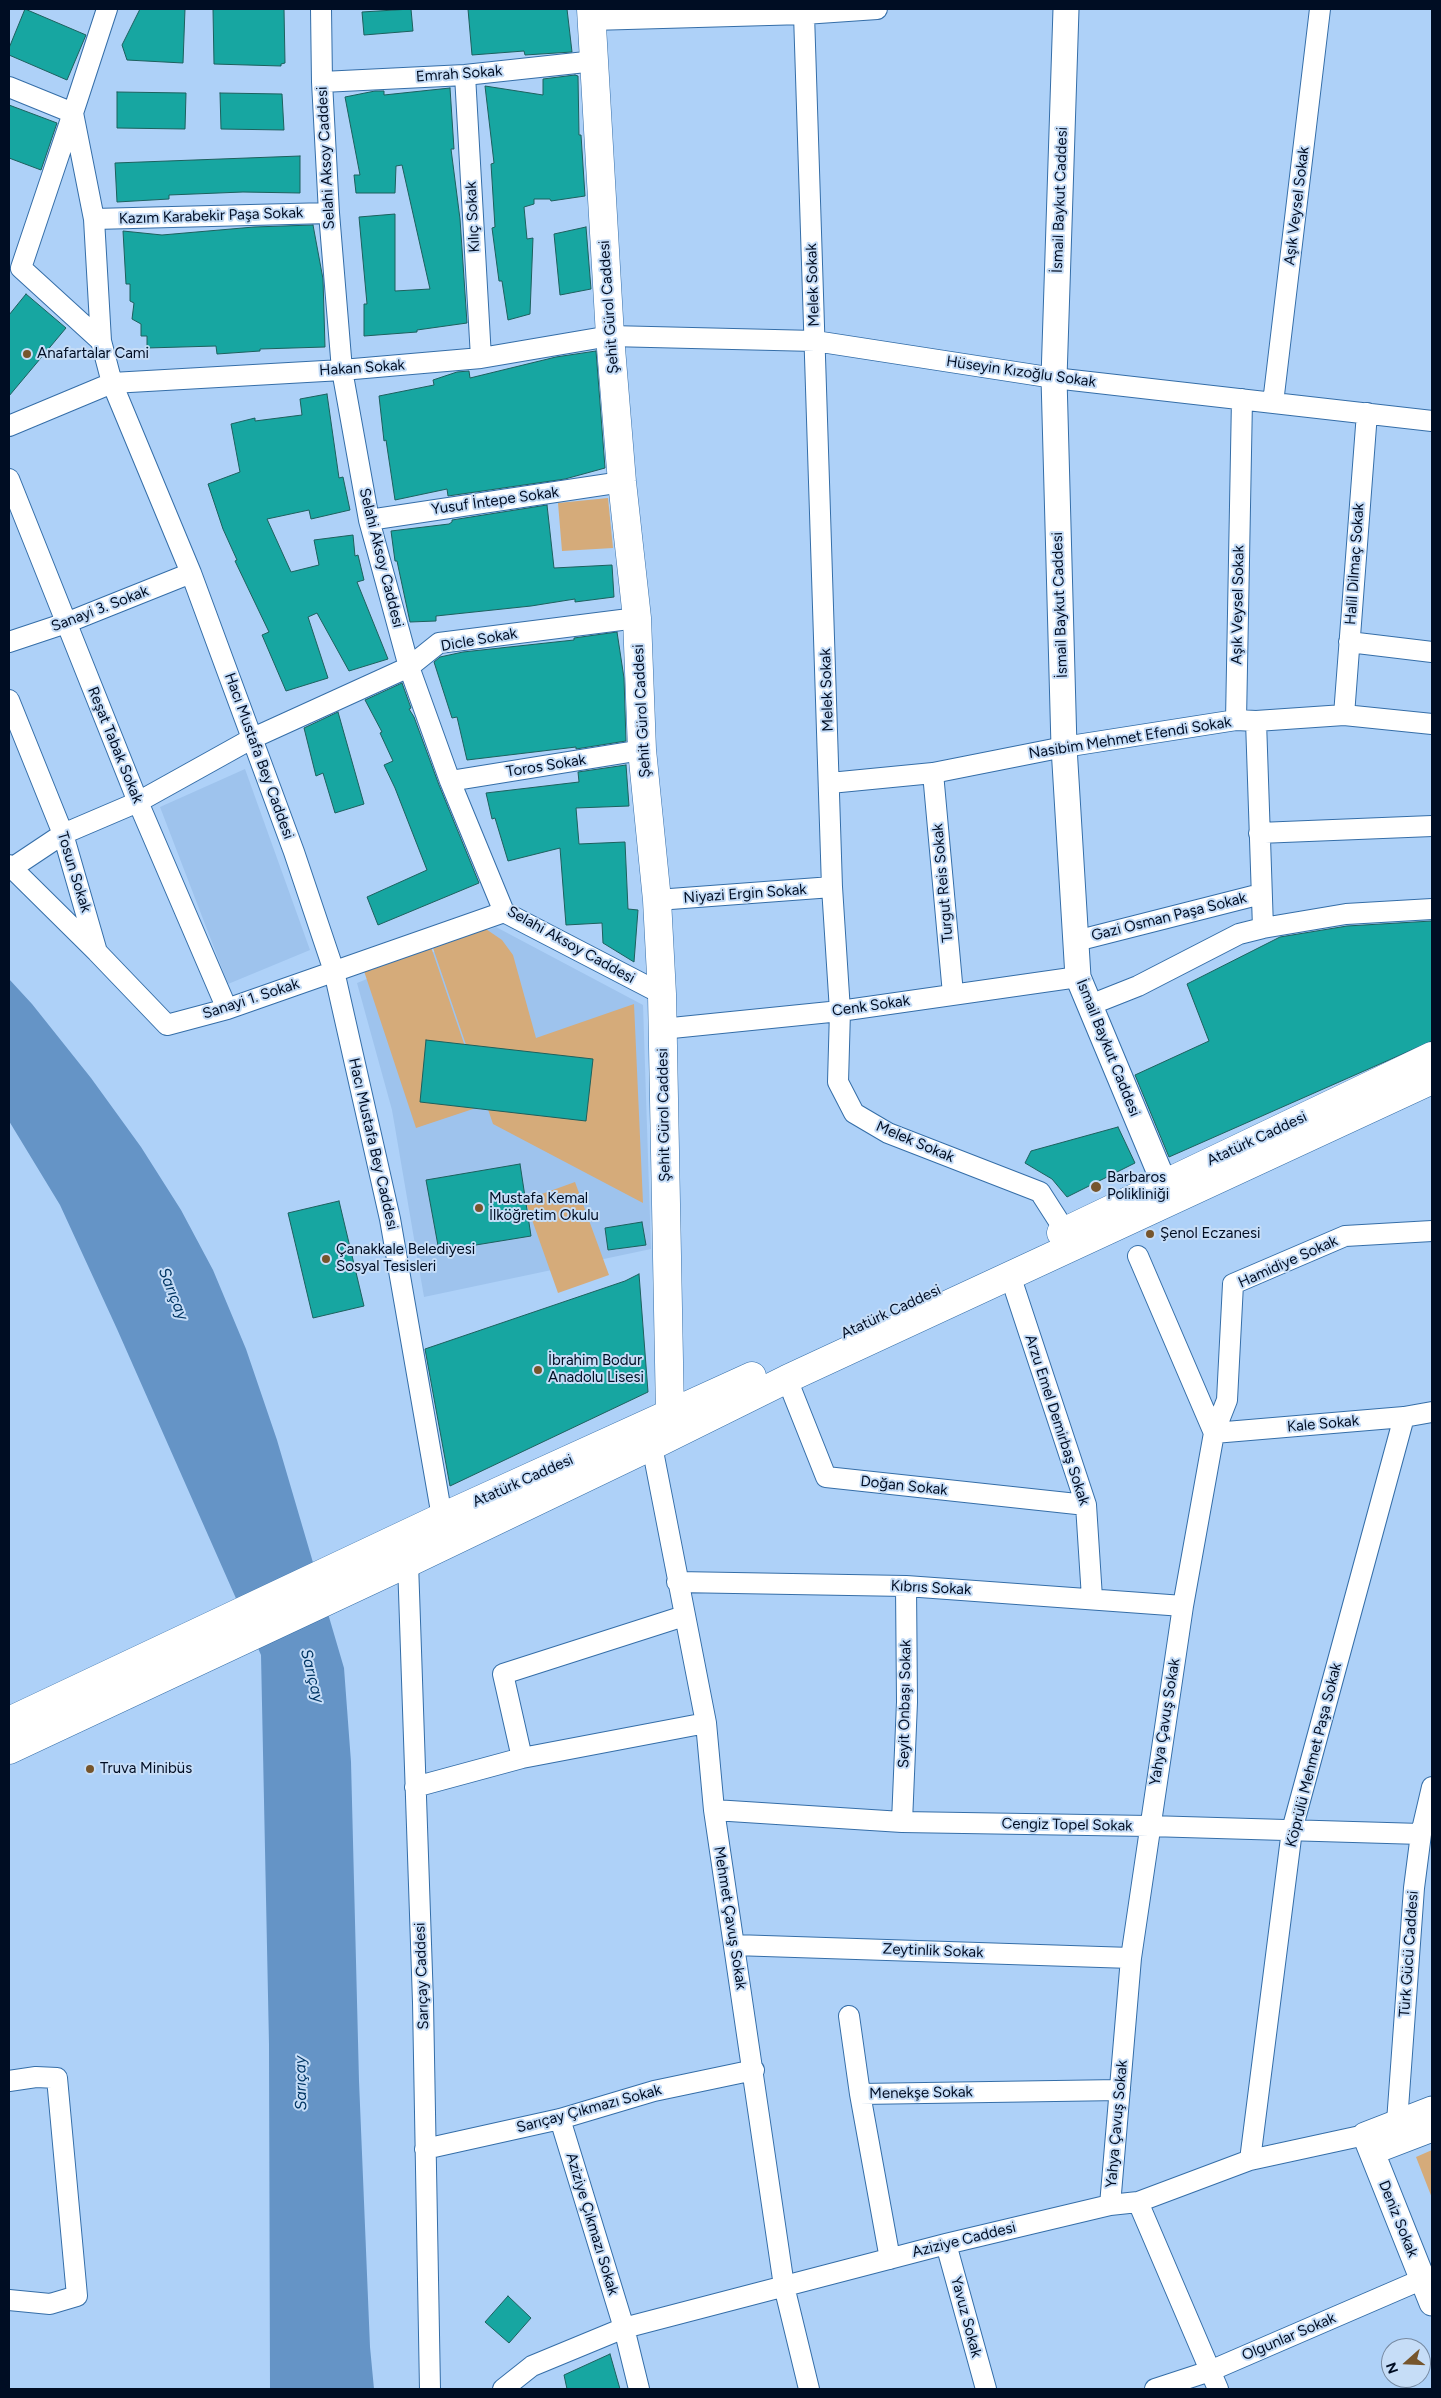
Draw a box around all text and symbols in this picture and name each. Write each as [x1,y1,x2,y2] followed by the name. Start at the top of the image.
[415,62,503,86] street label: Emrah Sokak
[313,86,339,230] street label: Selahi Aksoy Caddesi
[1048,127,1072,273] street label: İsmail Baykut Caddesi
[1281,146,1313,266] street label: Aşık Veysel Sokak
[462,181,484,253] street label: Kılıç Sokak
[119,204,303,228] street label: Kazım Karabekir Paşa Sokak
[595,240,623,374] street label: Şehit Gürol Caddesi
[803,243,823,327] street label: Melek Sokak
[37,345,149,363] place label: Anafartalar Cami
[21,348,33,360] marker: Anafartalar Cami
[945,353,1097,391] street label: Hüseyin Kızoğlu Sokak
[319,356,405,380] street label: Hakan Sokak
[430,483,560,519] street label: Yusuf İntepe Sokak
[355,486,407,630] street label: Selahi Aksoy Caddesi
[1342,503,1368,625] street label: Halil Dilmaç Sokak
[1048,532,1072,678] street label: İsmail Baykut Caddesi
[1228,545,1248,665] street label: Aşık Veysel Sokak
[49,582,151,636] street label: Sanayi 3. Sokak
[439,624,519,656] street label: Dicle Sokak
[630,644,654,778] street label: Şehit Gürol Caddesi
[817,648,837,732] street label: Melek Sokak
[220,670,298,842] street label: Hacı Mustafa Bey Caddesi
[83,684,147,806] street label: Reşat Tabak Sokak
[1027,713,1233,763] street label: Nasibim Mehmet Efendi Sokak
[505,751,587,781] street label: Toros Sokak
[929,823,957,943] street label: Turgut Reis Sokak
[53,829,95,915] street label: Tosun Sokak
[683,881,807,907] street label: Niyazi Ergin Sokak
[1090,889,1248,945] street label: Gazi Osman Paşa Sokak
[504,902,638,988] street label: Selahi Aksoy Caddesi
[200,975,302,1023] street label: Sanayi 1. Sokak
[1072,977,1144,1119] street label: İsmail Baykut Caddesi
[831,992,911,1020] street label: Cenk Sokak
[654,1048,674,1182] street label: Şehit Gürol Caddesi
[344,1056,402,1232] street label: Hacı Mustafa Bey Caddesi
[1204,1108,1310,1170] street label: Atatürk Caddesi
[873,1117,957,1167] street label: Melek Sokak
[1107,1169,1169,1204] place label: Barbaros Polikliniği
[1089,1180,1103,1194] marker: Barbaros Polikliniği
[489,1190,599,1225] place label: Mustafa Kemal İlköğretim Okulu
[473,1202,485,1214] marker: Mustafa Kemal İlköğretim Okulu
[1160,1225,1261,1243] place label: Şenol Eczanesi
[1144,1228,1156,1240] marker: Şenol Eczanesi
[1235,1232,1341,1292] street label: Hamidiye Sokak
[336,1241,475,1276] place label: Çanakkale Belediyesi Sosyal Tesisleri
[320,1253,332,1265] marker: Çanakkale Belediyesi Sosyal Tesisleri
[154,1265,192,1323] water label: Sarıçay
[838,1281,944,1343] street label: Atatürk Caddesi
[1021,1332,1093,1508] street label: Arzu Emel Demirbaş Sokak
[548,1352,644,1387] place label: İbrahim Bodur Anadolu Lisesi
[532,1364,544,1376] marker: İbrahim Bodur Anadolu Lisesi
[1286,1412,1360,1436] street label: Kale Sokak
[470,1451,576,1511] street label: Atatürk Caddesi
[860,1472,948,1500] street label: Doğan Sokak
[890,1577,972,1599] street label: Kıbrıs Sokak
[895,1640,915,1768] street label: Seyit Onbaşı Sokak
[296,1647,328,1705] water label: Sarıçay
[1146,1657,1184,1787] street label: Yahya Çavuş Sokak
[1282,1661,1346,1849] street label: Köprülü Mehmet Paşa Sokak
[100,1760,192,1778] place label: Truva Minibüs
[84,1763,96,1775] marker: Truva Minibüs
[1001,1815,1133,1835] street label: Cengiz Topel Sokak
[710,1845,750,1991] street label: Mehmet Çavuş Sokak
[1396,1890,1422,2018] street label: Türk Gücü Caddesi
[411,1922,433,2030] street label: Sarıçay Caddesi
[882,1940,984,1962] street label: Zeytinlik Sokak
[291,2055,311,2111] water label: Sarıçay
[1102,2059,1132,2189] street label: Yahya Çavuş Sokak
[515,2081,663,2137] street label: Sarıçay Çıkmazı Sokak
[869,2083,973,2103] street label: Menekşe Sokak
[562,2151,622,2297] street label: Aziziye Çıkmazı Sokak
[1374,2178,1422,2260] street label: Deniz Sokak
[910,2218,1018,2262] street label: Aziziye Caddesi
[947,2275,985,2359] street label: Yavuz Sokak
[1239,2309,1339,2365] street label: Olgunlar Sokak
[1381,2338,1431,2388] north arrow
[1383,2360,1402,2376] text: N

